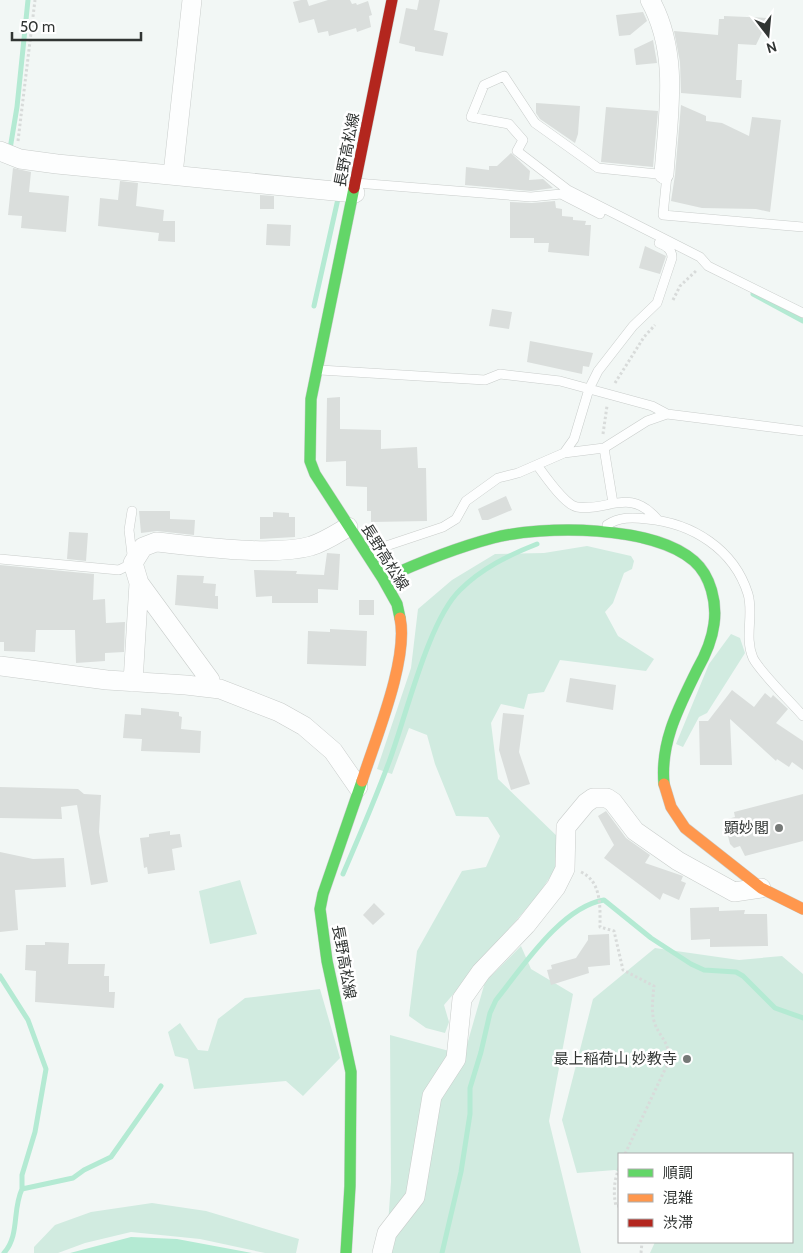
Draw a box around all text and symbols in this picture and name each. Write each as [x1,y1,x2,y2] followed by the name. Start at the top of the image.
[12,10,141,42] scale bar
[743,10,793,60] north arrow
[20,18,55,36] text: 50 m
[764,37,779,58] text: N
[331,111,363,189] street label: 長野高松線
[357,520,413,594] street label: 長野高松線
[724,819,769,837] place label: 顕妙閣
[773,822,785,834] marker: 顕妙閣
[329,923,359,1001] street label: 長野高松線
[554,1050,677,1068] place label: 最上稲荷山 妙教寺
[681,1053,693,1065] marker: 最上稲荷山 妙教寺
[618,1153,793,1243] legend
[663,1164,693,1182] text: 順調
[663,1189,693,1207] text: 混雑
[663,1214,693,1232] text: 渋滞

